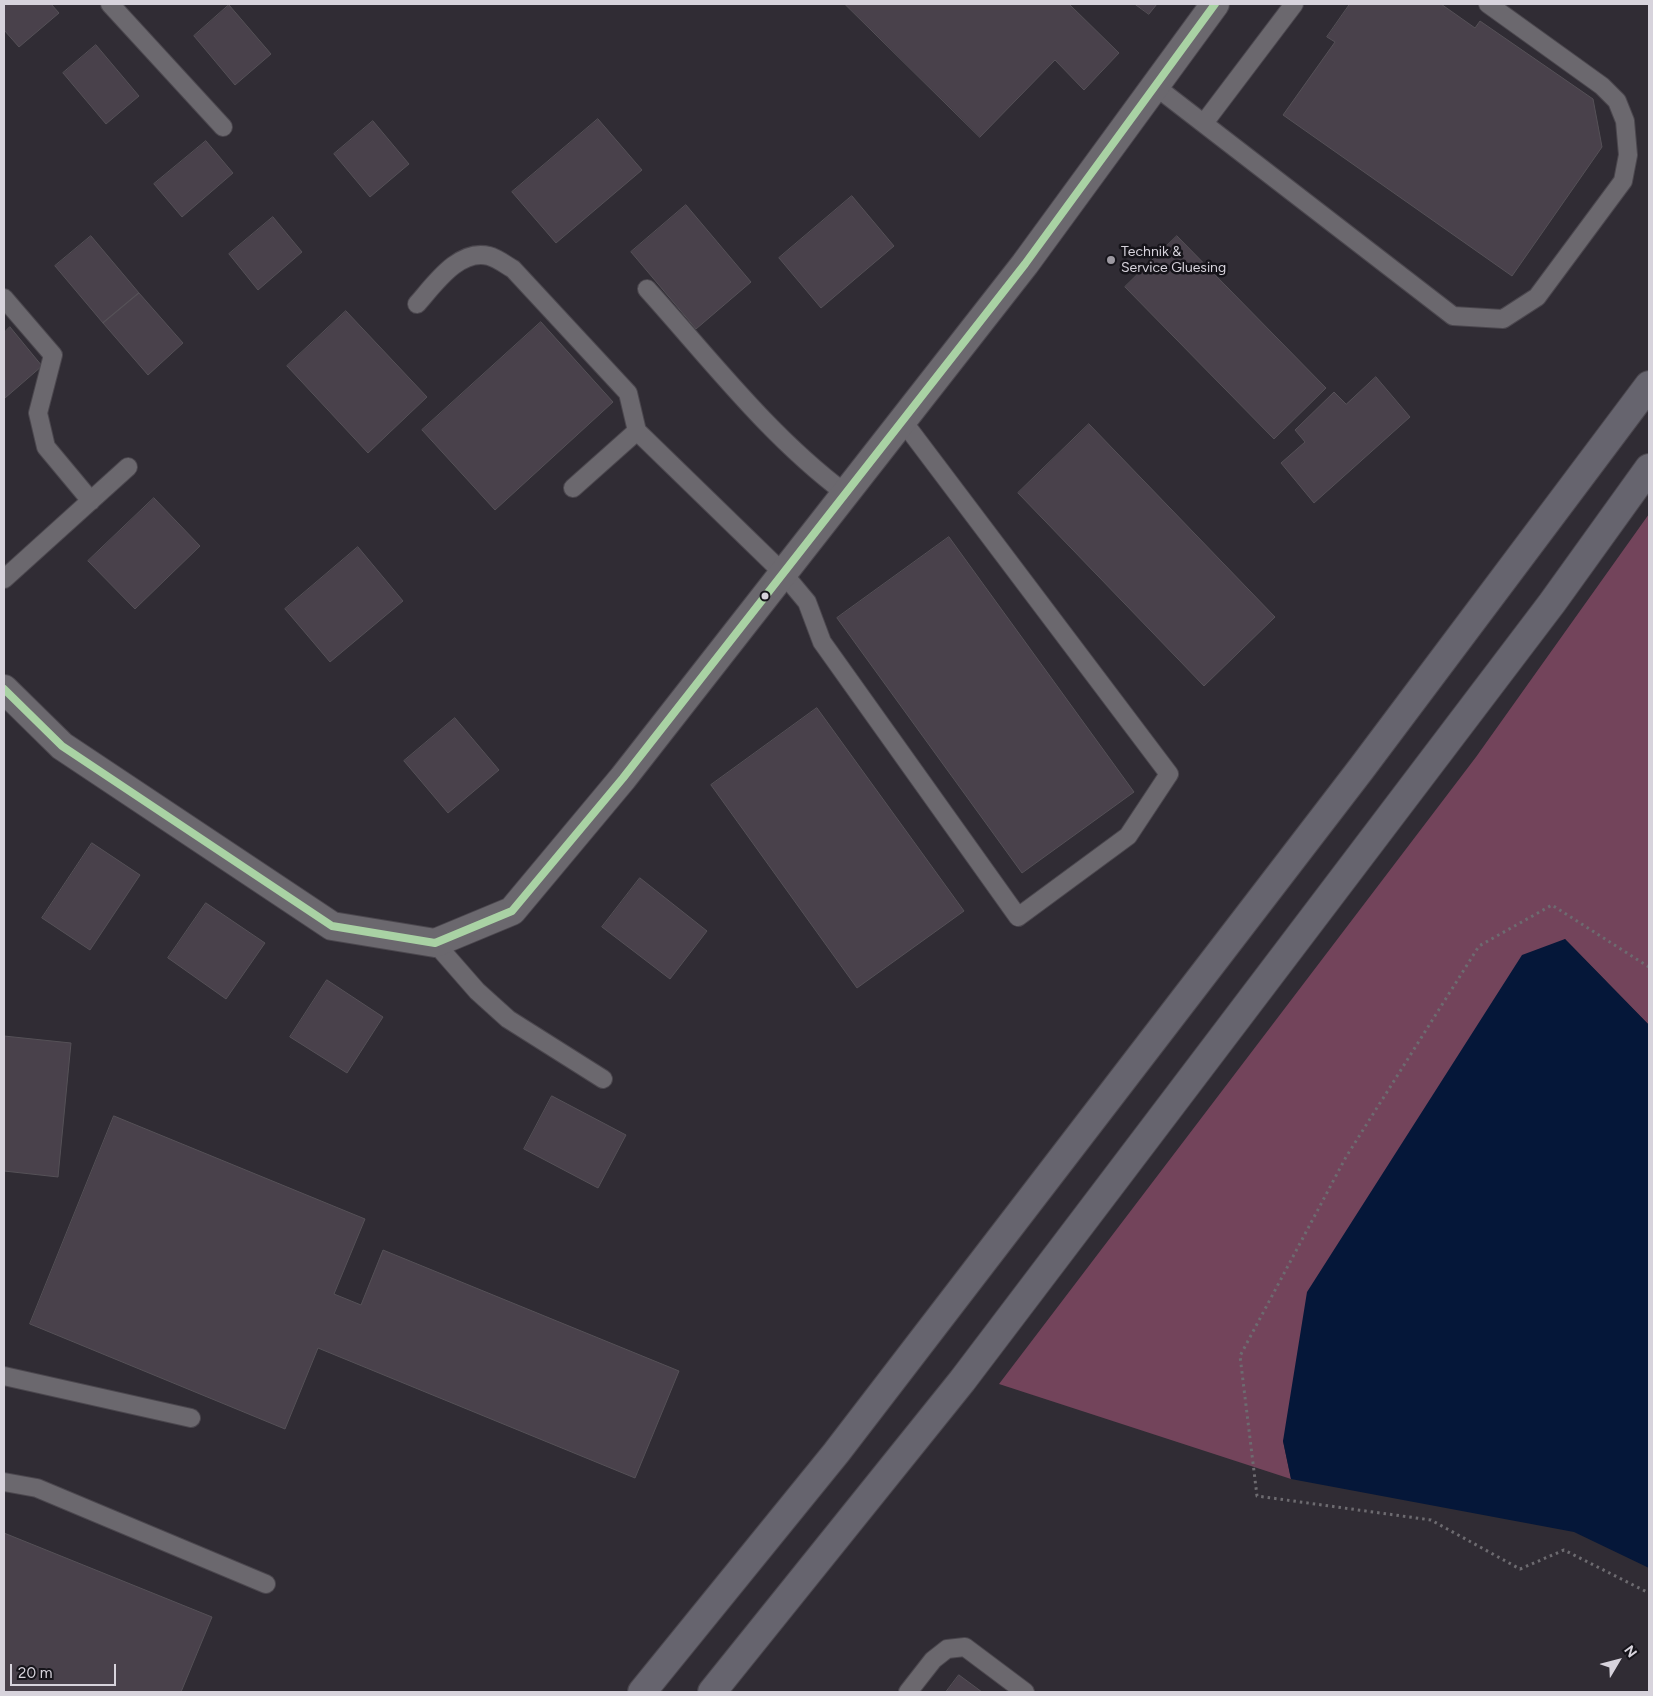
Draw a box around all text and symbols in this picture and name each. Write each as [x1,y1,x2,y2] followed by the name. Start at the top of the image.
[1121,244,1226,276] place label: Technik & Service Gluesing
[1105,254,1117,266] marker: Technik & Service Gluesing
[760,591,770,601] unlabelled marker
[1593,1636,1643,1686] north arrow
[1620,1642,1640,1661] text: N
[12,1654,119,1686] scale bar
[18,1664,52,1682] text: 20 m

